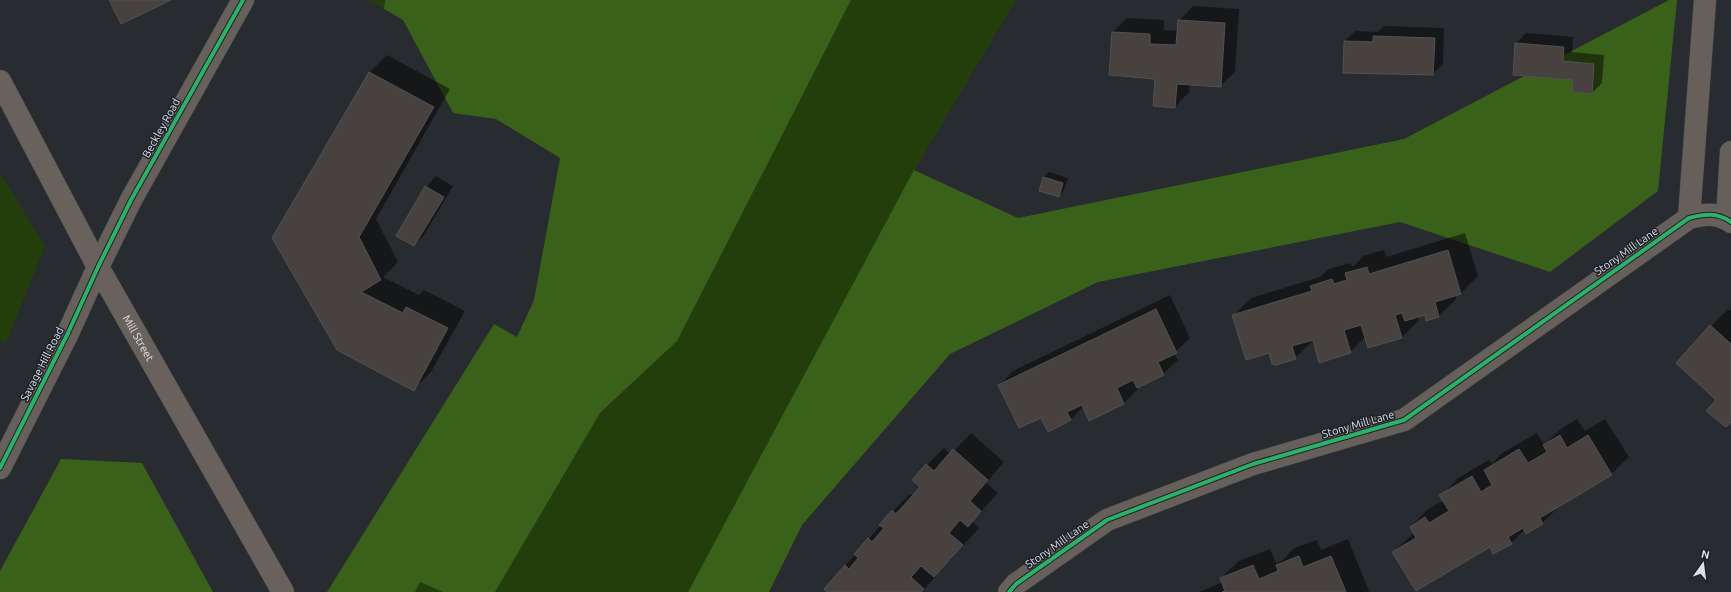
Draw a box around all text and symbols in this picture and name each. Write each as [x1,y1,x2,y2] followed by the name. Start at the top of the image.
[140,96,182,160] street label: Beckley Road
[1592,225,1660,277] street label: Stony Mill Lane
[121,313,157,364] street label: Mill Street
[18,325,66,403] street label: Savage Hill Road
[1320,408,1396,440] street label: Stony Mill Lane
[1023,518,1091,570] street label: Stony Mill Lane
[1683,544,1723,584] north arrow
[1700,547,1711,561] text: N

